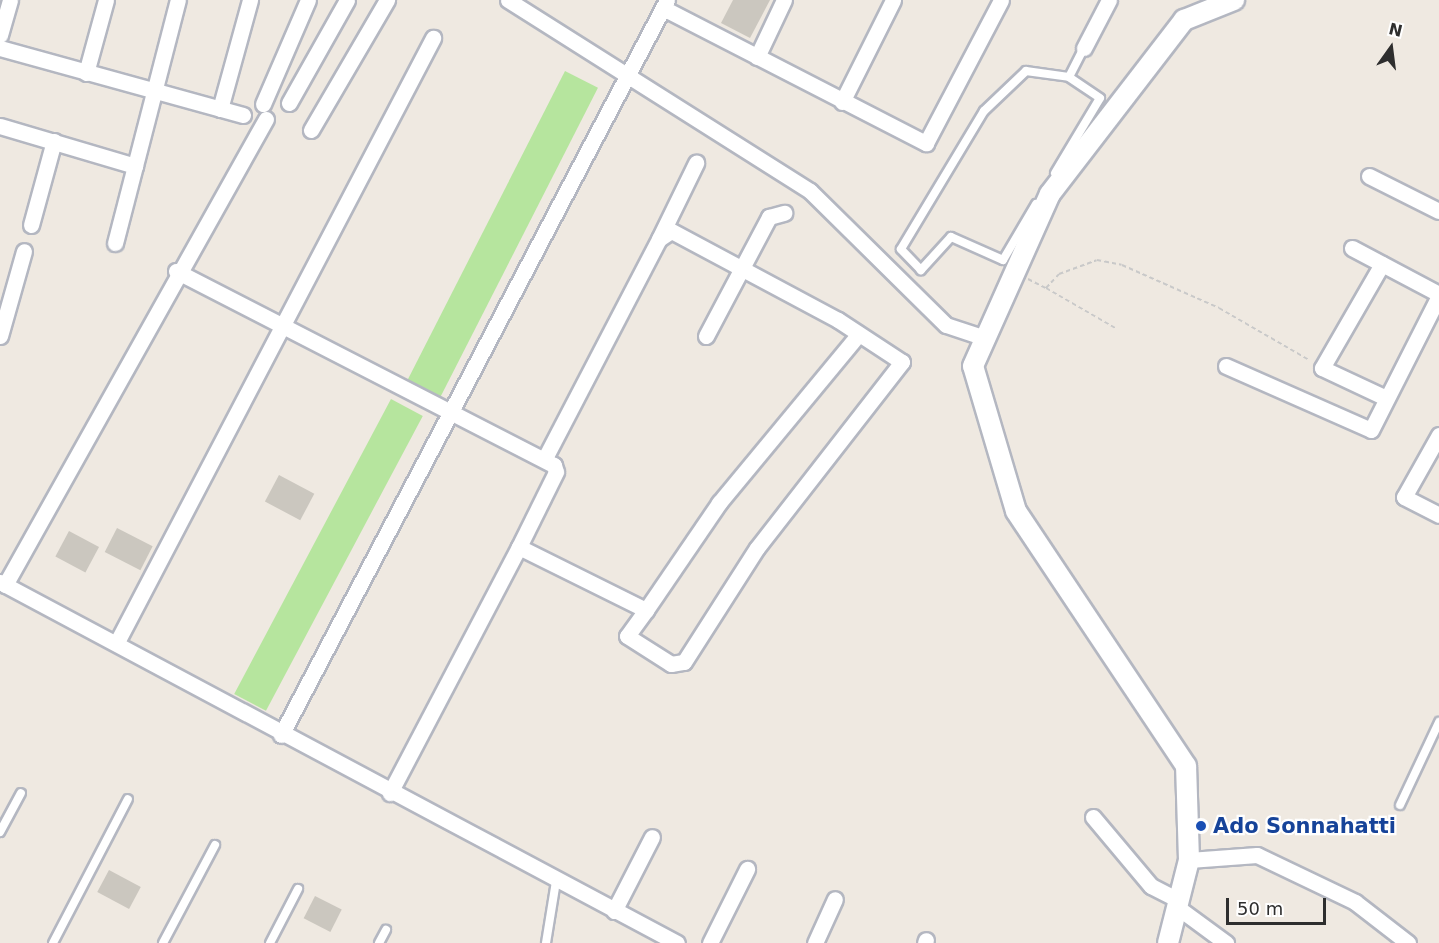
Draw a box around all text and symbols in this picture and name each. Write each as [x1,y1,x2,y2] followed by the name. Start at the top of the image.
[1361,18,1421,78] north arrow
[1387,19,1404,41] text: N
[1213,813,1396,839] place label: Ado Sonnahatti
[1194,819,1208,833] marker: Ado Sonnahatti
[1229,886,1330,924] scale bar
[1237,898,1283,919] text: 50 m

